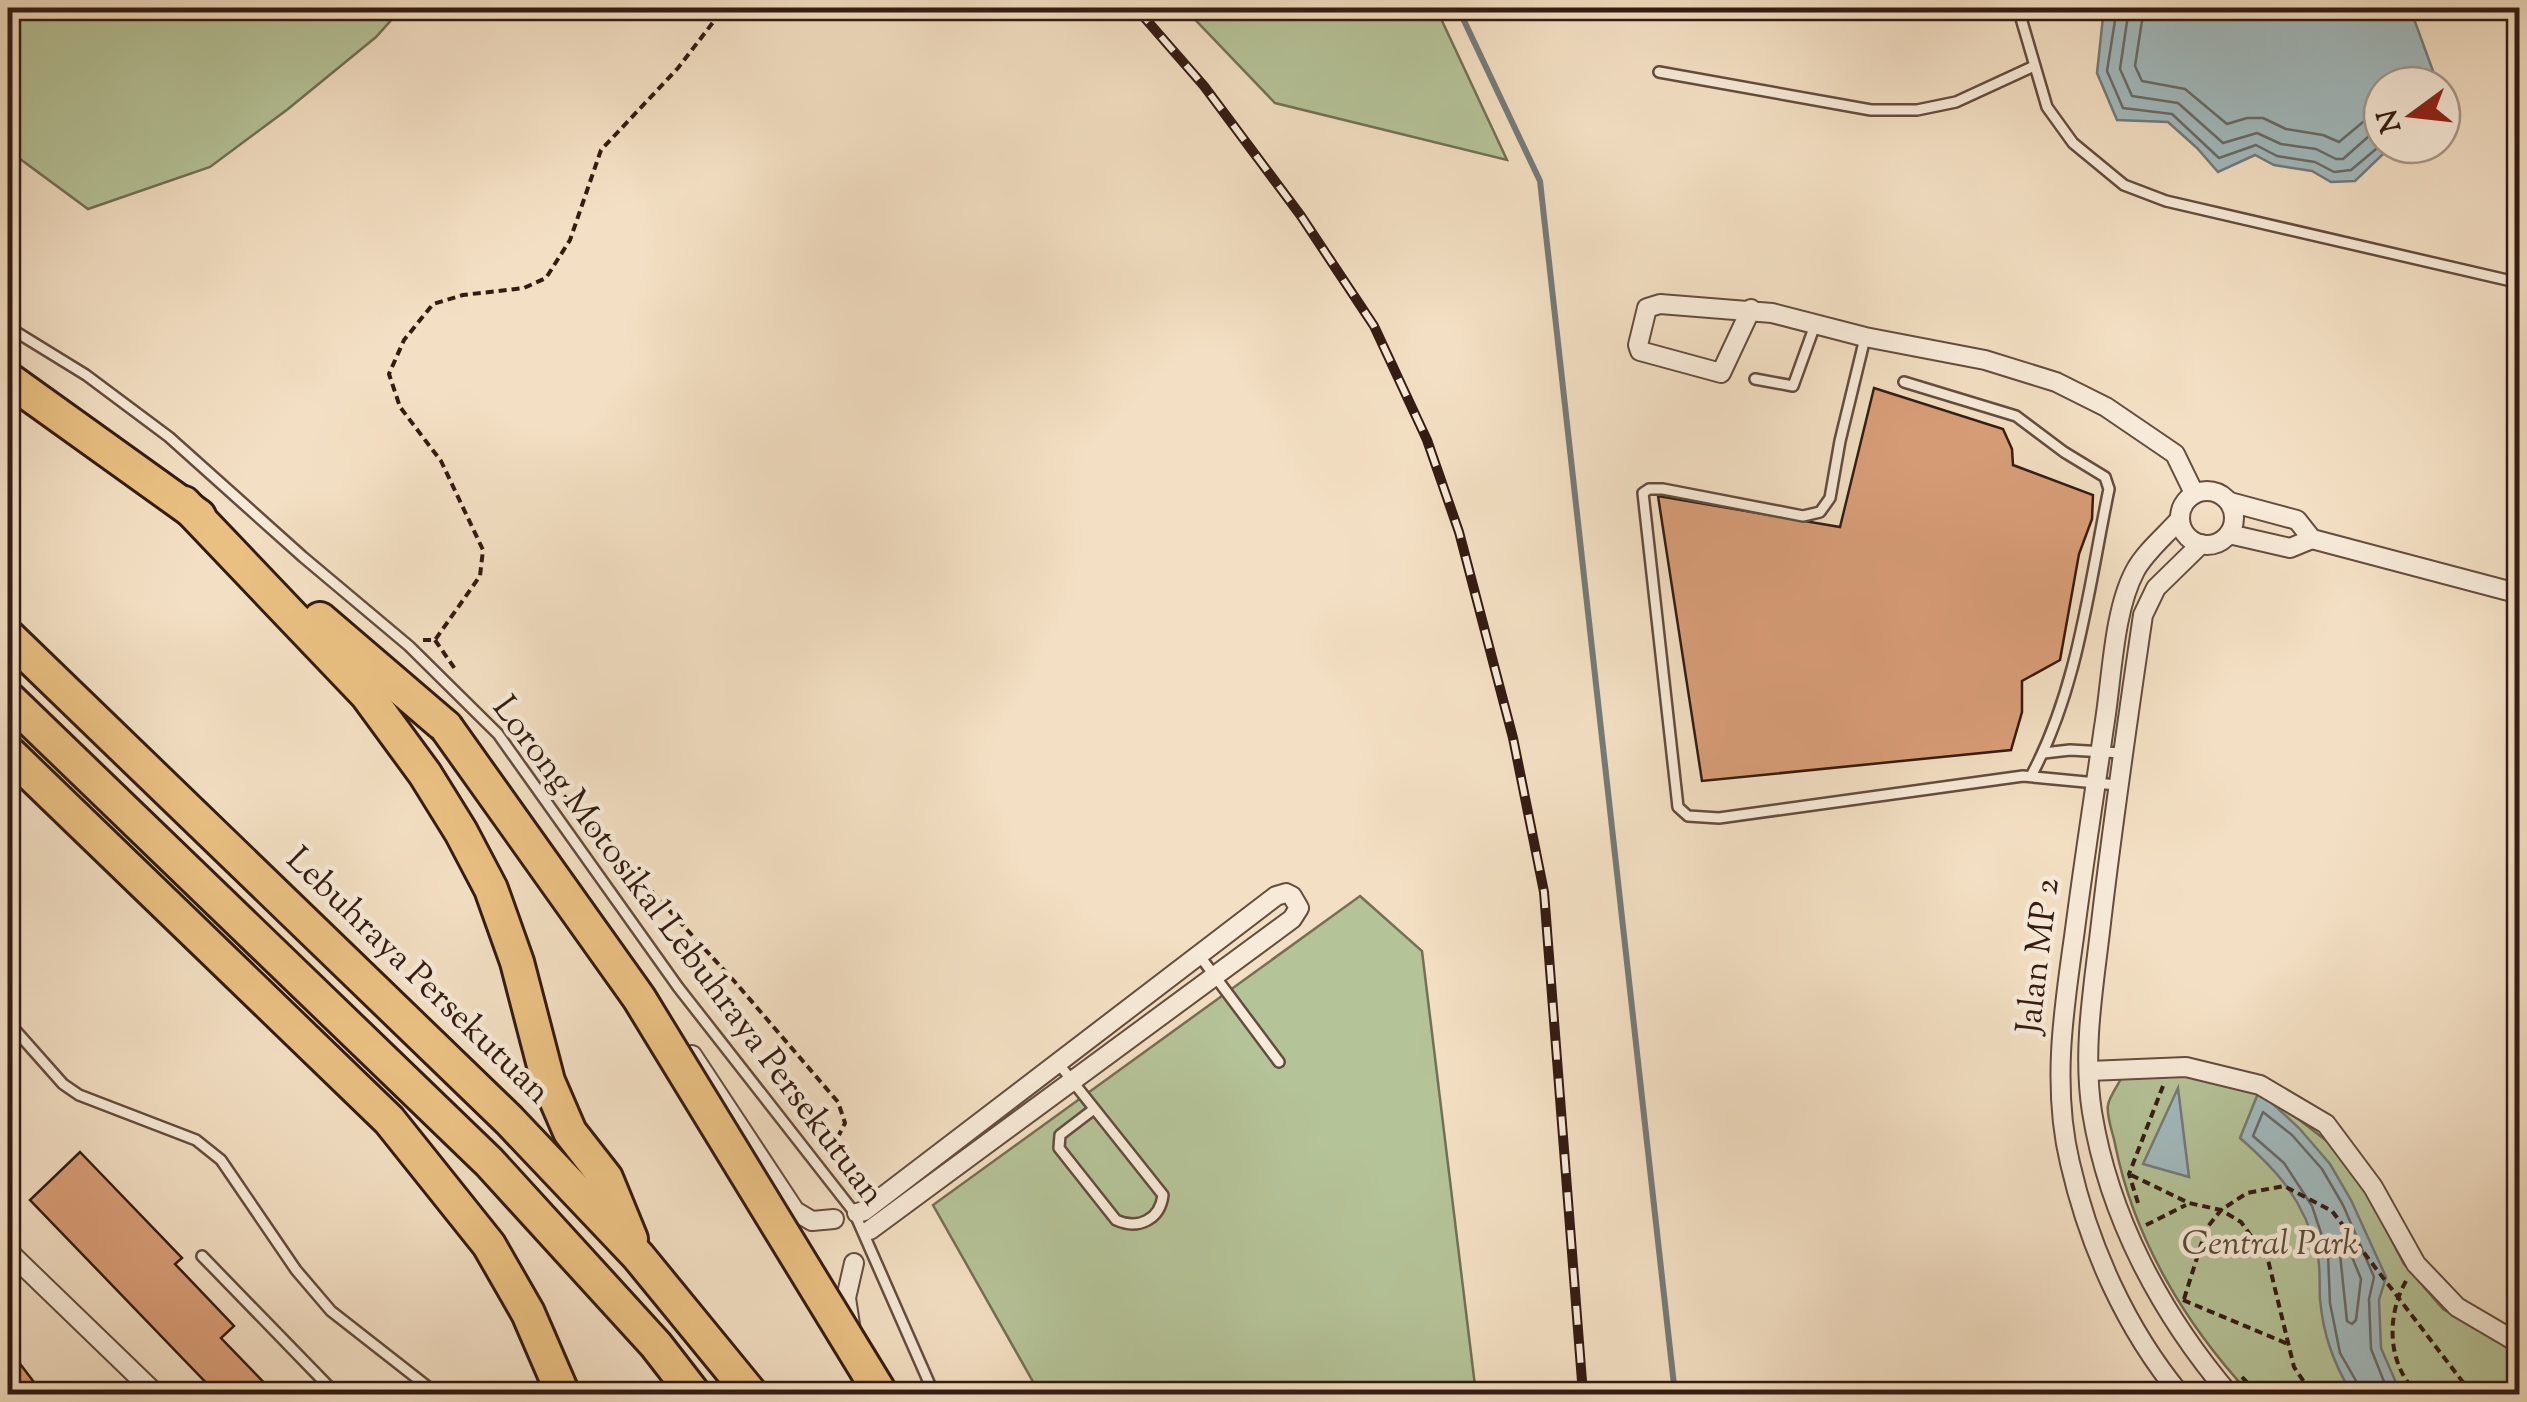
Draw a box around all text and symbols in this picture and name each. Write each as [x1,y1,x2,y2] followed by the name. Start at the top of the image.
[2362,65,2462,165] north arrow
[2369,105,2413,137] text: N
[478,686,896,1218] street label: Lorong Motosikal Lebuhraya Persekutuan
[273,837,561,1117] street label: Lebuhraya Persekutuan
[2005,875,2075,1039] street label: Jalan MP 2
[2182,1220,2359,1271] park label: Central Park

